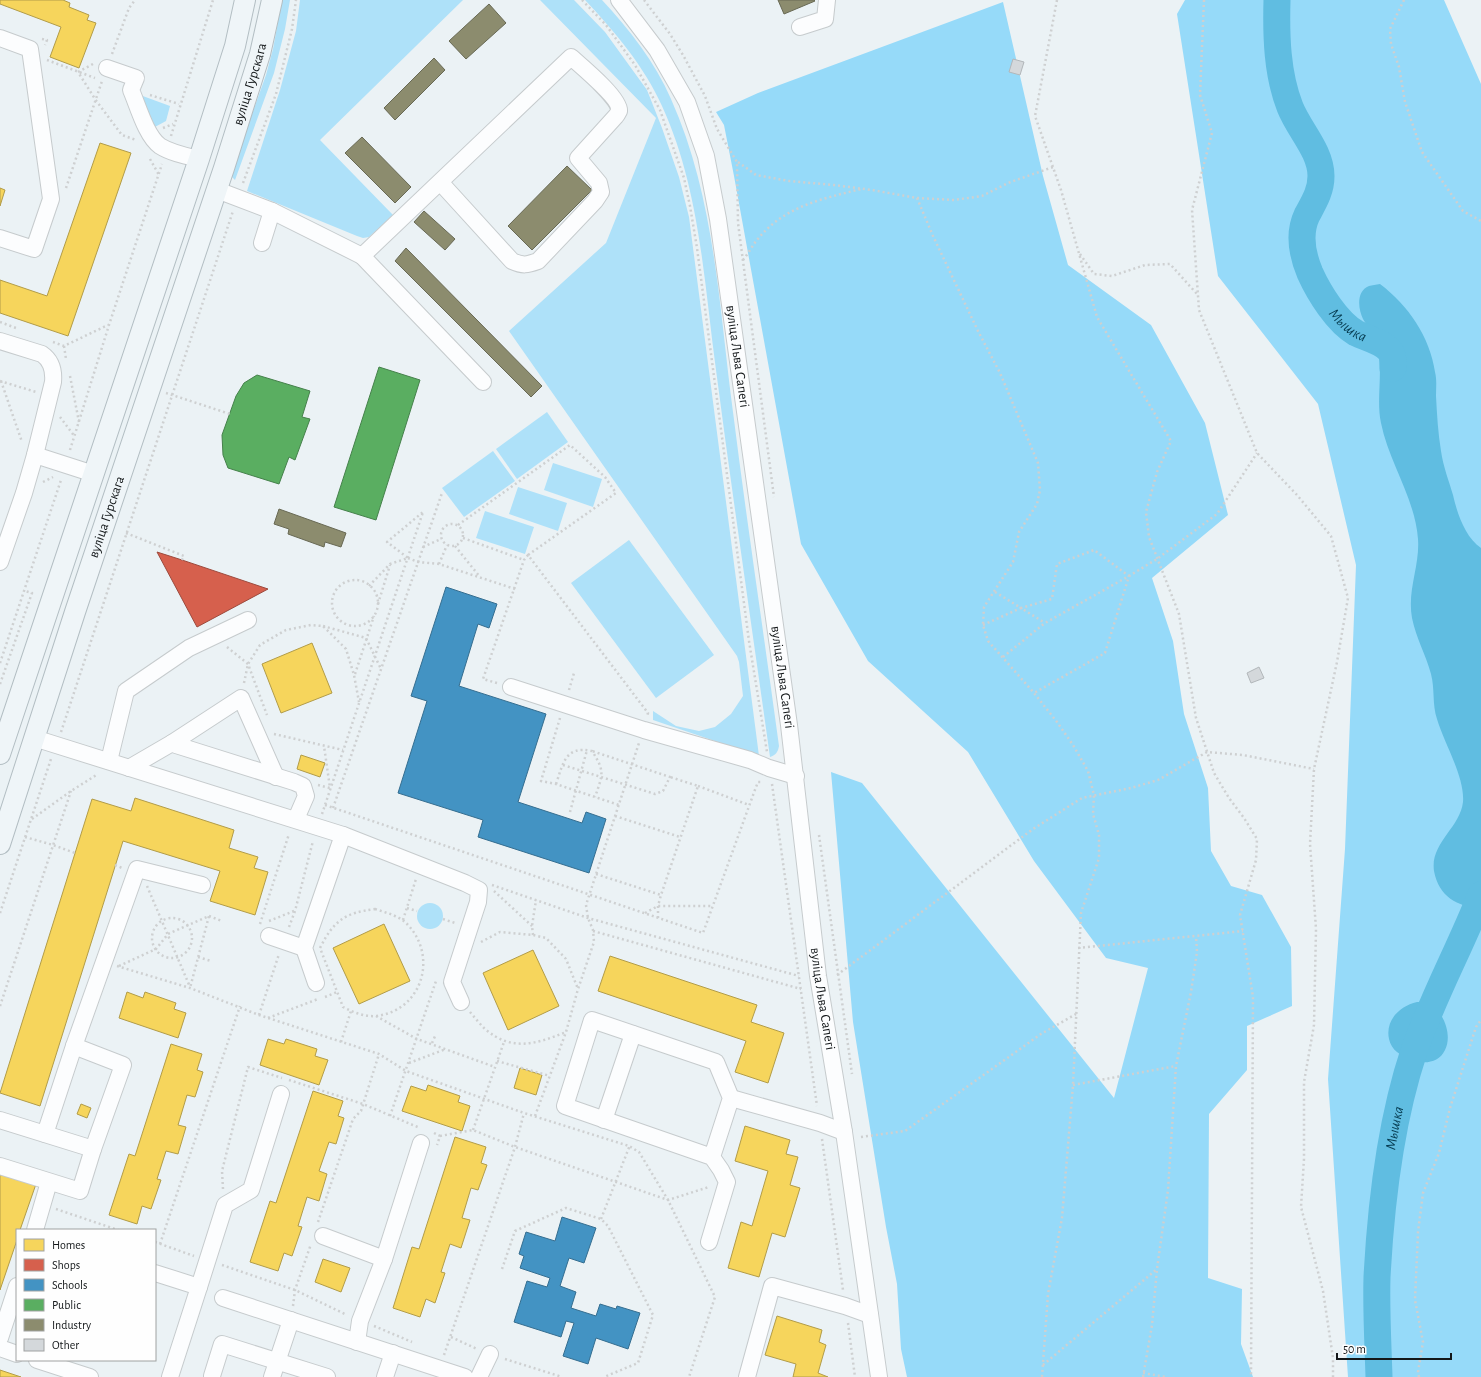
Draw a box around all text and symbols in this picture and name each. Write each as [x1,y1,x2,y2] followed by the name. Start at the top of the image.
[231,41,269,127] street label: вуліца Гурскага
[723,304,751,409] street label: вуліца Льва Сапегі
[1326,306,1368,344] water label: Мышка
[87,474,127,560] street label: вуліца Гурскага
[768,625,796,729] street label: вуліца Льва Сапегі
[808,947,837,1051] street label: вуліца Льва Сапегі
[1383,1105,1406,1151] water label: Мышка
[16,1229,156,1361] legend
[52,1239,85,1251] text: Homes
[52,1259,80,1271] text: Shops
[52,1279,87,1291] text: Schools
[52,1299,81,1311] text: Public
[52,1319,91,1332] text: Industry
[1337,1335,1451,1361] scale bar
[52,1339,79,1351] text: Other
[1343,1343,1366,1355] text: 50 m

